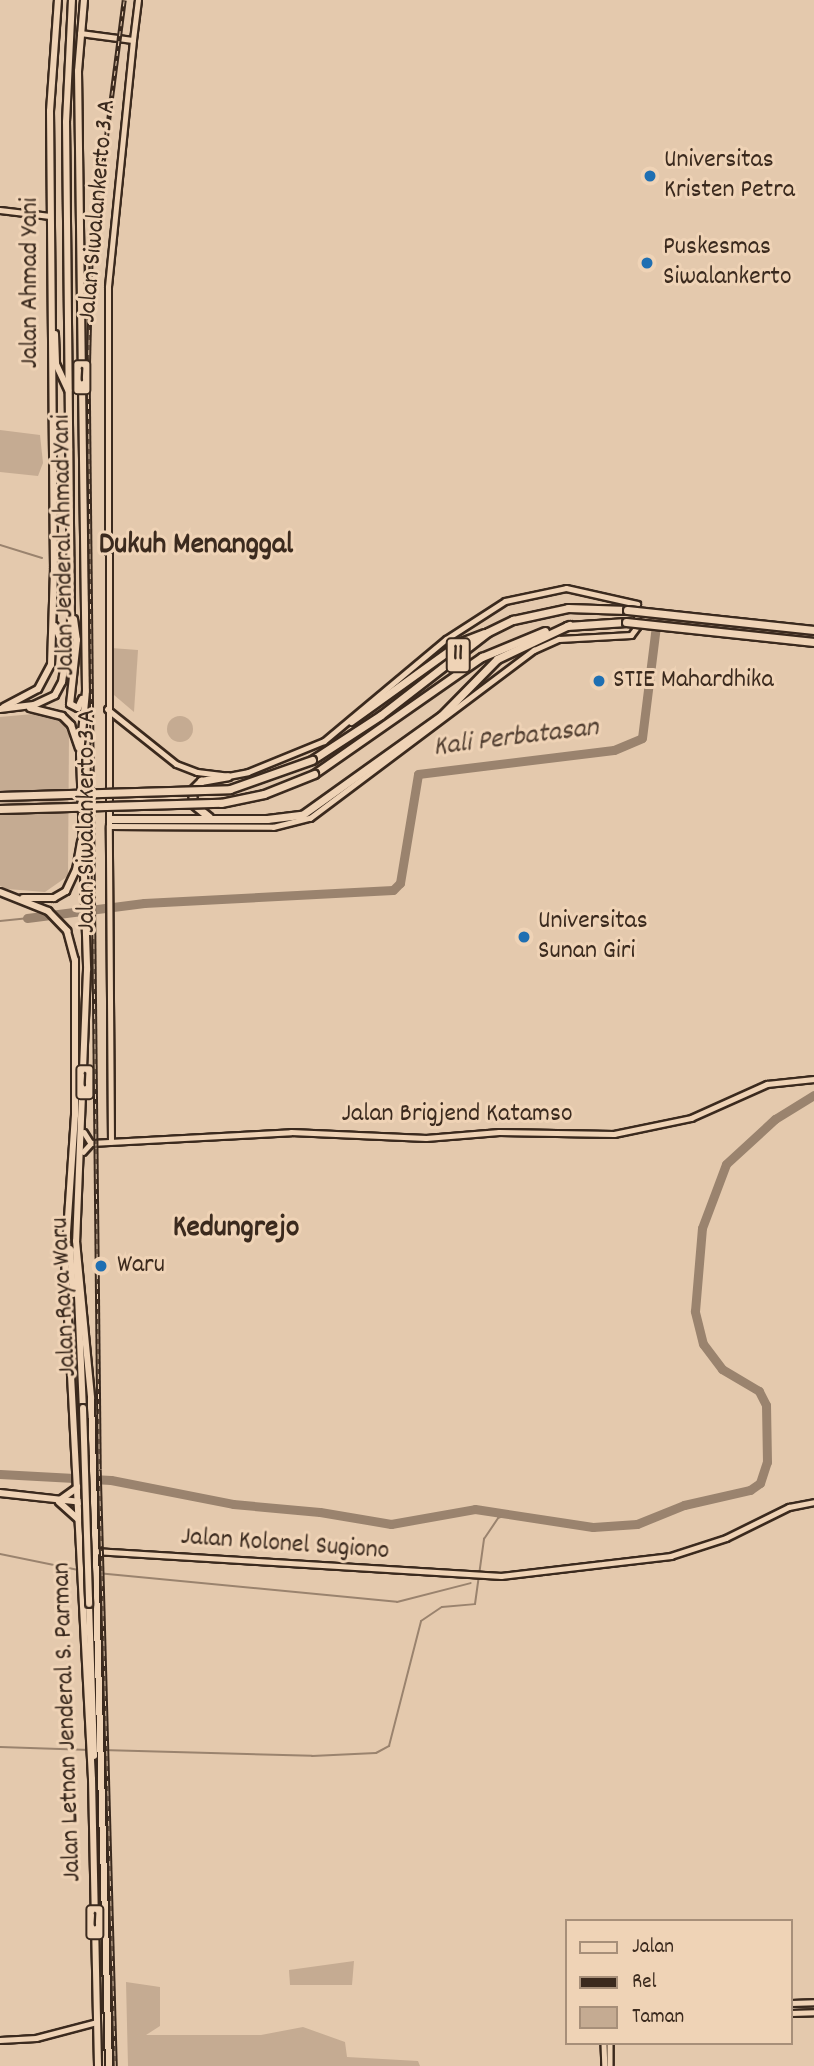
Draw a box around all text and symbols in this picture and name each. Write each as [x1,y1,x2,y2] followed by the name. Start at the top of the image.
[73,98,123,324] street label: Jalan Siwalankerto 3 A
[664,145,795,206] place label: Universitas Kristen Petra
[642,168,658,184] marker: Universitas Kristen Petra
[15,198,47,368] street label: Jalan Ahmad Yani
[663,232,791,294] place label: Puskesmas Siwalankerto
[637,253,657,273] marker: Puskesmas Siwalankerto
[72,356,92,398] road number: 1
[47,414,83,676] street label: Jalan Jenderal Ahmad Yani
[99,529,293,565] district label: Dukuh Menanggal
[444,634,472,676] road number: 11
[613,665,774,697] place label: STIE Mahardhika
[591,673,607,689] marker: STIE Mahardhika
[72,709,104,933] street label: Jalan Siwalankerto 3 A
[431,712,601,766] water label: Kali Perbatasan
[538,906,648,968] place label: Universitas Sunan Giri
[516,929,532,945] marker: Universitas Sunan Giri
[74,1062,96,1102] road number: 1
[342,1099,572,1131] street label: Jalan Brigjend Katamso
[173,1212,299,1248] district label: Kedungrejo
[45,1217,85,1377] street label: Jalan Raya Waru
[117,1250,165,1282] place label: Waru
[91,1256,111,1276] marker: Waru
[180,1522,390,1568] street label: Jalan Kolonel Sugiono
[47,1562,89,1882] street label: Jalan Letnan Jenderal S. Parman
[84,1901,106,1942] road number: 1
[566,1919,793,2045] legend
[632,1933,674,1963] text: Jalan
[632,1968,656,1998] text: Rel
[632,2003,684,2033] text: Taman

